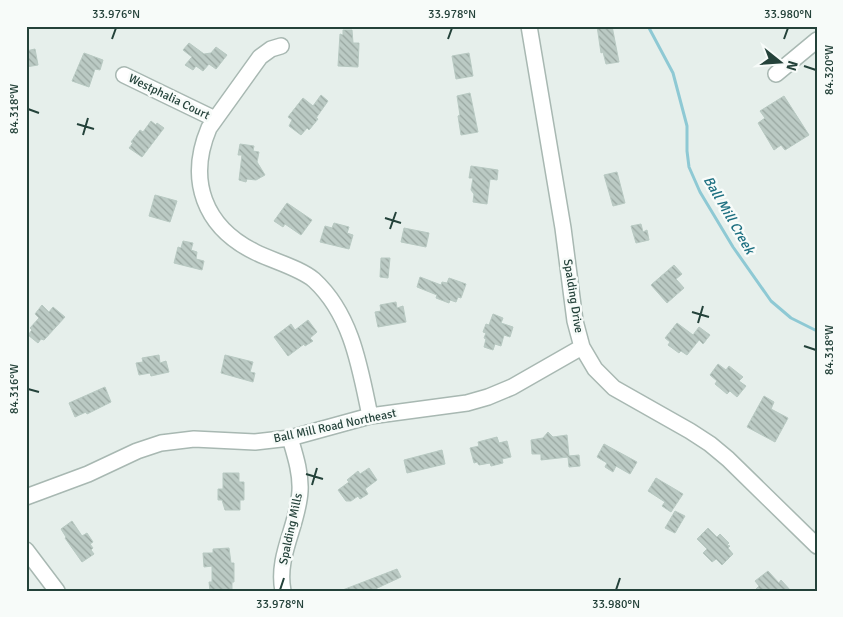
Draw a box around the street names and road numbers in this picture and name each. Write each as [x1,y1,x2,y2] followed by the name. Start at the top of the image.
[126,71,212,123] street label: Westphalia Court
[560,258,586,334] street label: Spalding Drive
[272,406,398,446] street label: Ball Mill Road Northeast
[276,492,306,566] street label: Spalding Mills

